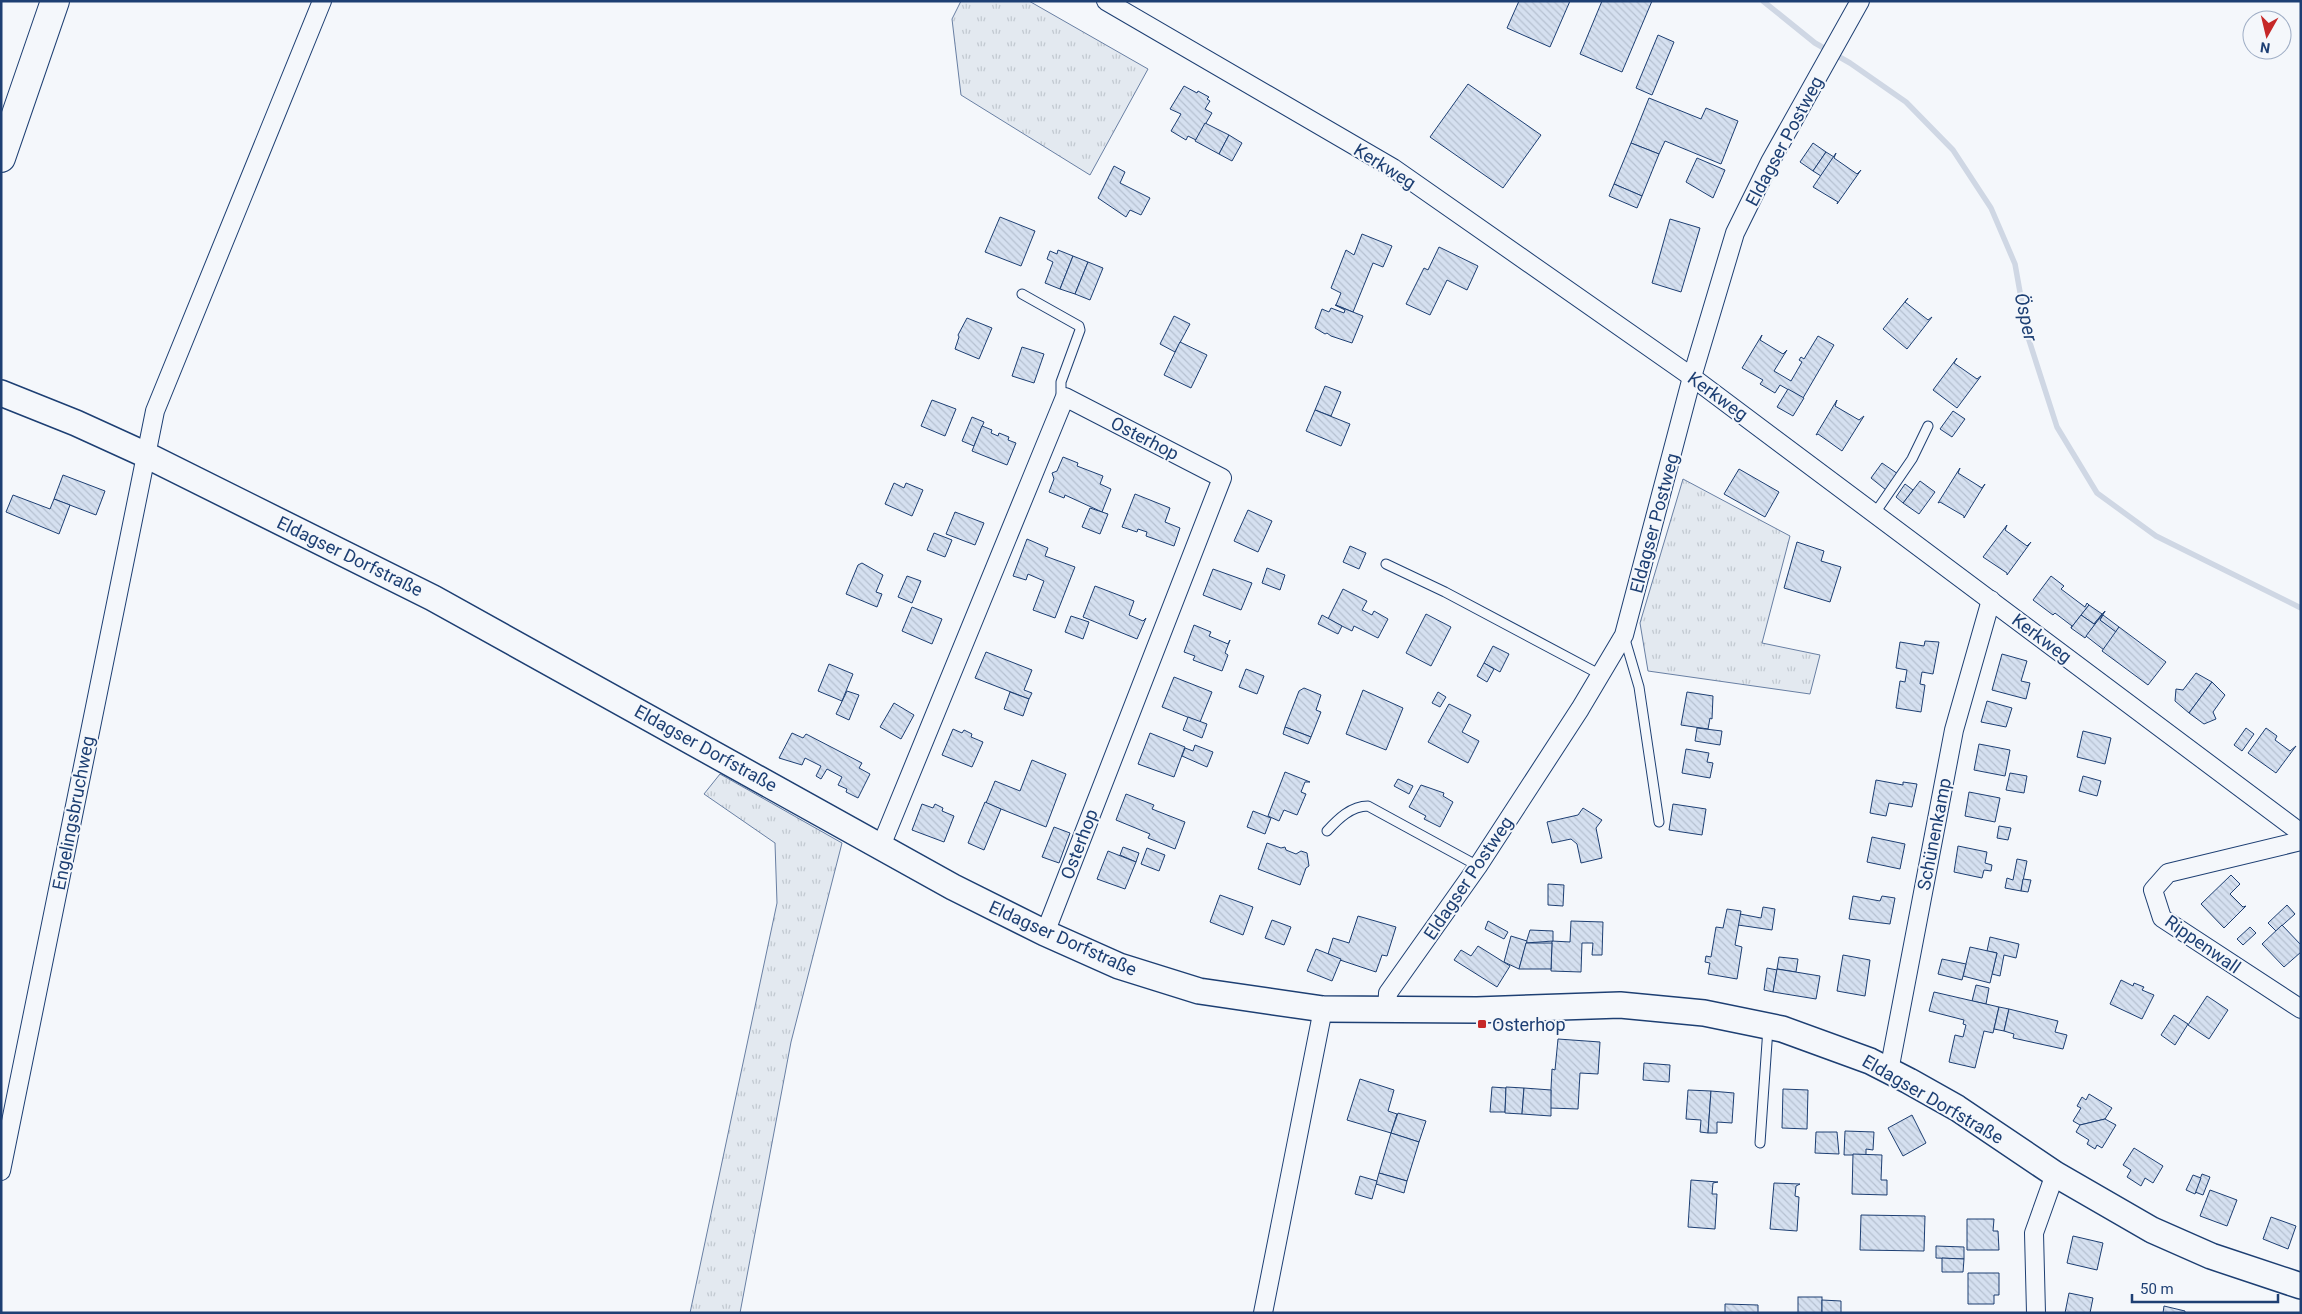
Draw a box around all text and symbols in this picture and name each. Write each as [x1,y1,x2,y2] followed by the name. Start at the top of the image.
[2242,10,2292,60] north arrow
[2259,39,2271,56] text: N
[1741,73,1827,209] street label: Eldagser Postweg
[1350,139,1420,193] street label: Kerkweg
[2010,291,2042,344] water label: Ösper
[1684,367,1752,425] street label: Kerkweg
[1107,412,1183,464] street label: Osterhop
[1625,451,1683,595] street label: Eldagser Postweg
[274,512,426,600] street label: Eldagser Dorfstraße
[2008,609,2076,667] street label: Kerkweg
[631,700,781,796] street label: Eldagser Dorfstraße
[48,734,98,892] street label: Engelingsbruchweg
[1913,776,1955,892] street label: Schünenkamp
[1056,806,1102,882] street label: Osterhop
[1419,812,1517,944] street label: Eldagser Postweg
[986,896,1140,980] street label: Eldagser Dorfstraße
[2161,910,2245,978] street label: Rippenwall
[1492,1014,1566,1035] place label: Osterhop
[1476,1018,1488,1030] marker: Osterhop
[1859,1050,2007,1148] street label: Eldagser Dorfstraße
[2132,1272,2278,1304] scale bar
[2140,1280,2174,1298] text: 50 m

